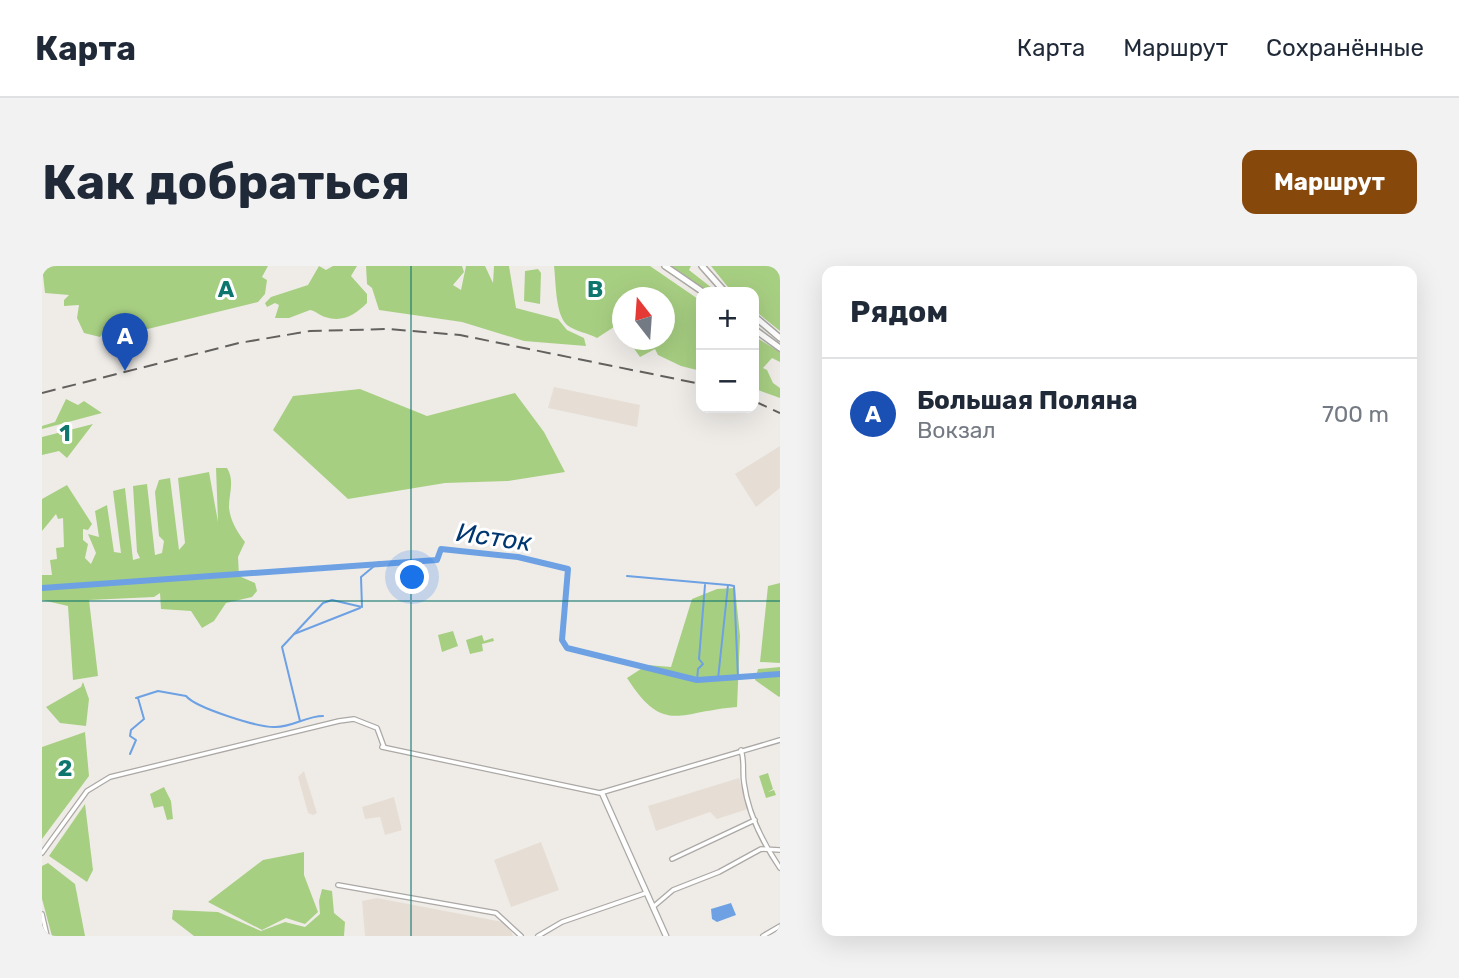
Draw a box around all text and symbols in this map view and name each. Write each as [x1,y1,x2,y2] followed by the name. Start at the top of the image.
[35,29,136,68] text: Карта
[1017,34,1085,62] text: Карта
[1123,34,1228,62] text: Маршрут
[1266,34,1424,62] text: Сохранённые
[1242,150,1417,214] button: Маршрут
[42,153,410,211] text: Как добраться
[218,275,235,303] text: A
[587,275,603,303] text: B
[612,287,675,350] north arrow
[696,287,759,413] map controls
[696,287,759,350] button: +
[850,294,948,330] text: Рядом
[102,313,148,371] pin: A
[696,350,759,413] button: −
[917,385,1138,416] text: Большая Поляна
[865,400,881,428] text: A
[1322,400,1389,428] text: 700 m
[917,416,996,444] text: Вокзал
[59,419,71,447] text: 1
[454,517,534,558] water label: Исток
[395,560,429,594] your location
[58,754,72,782] text: 2

